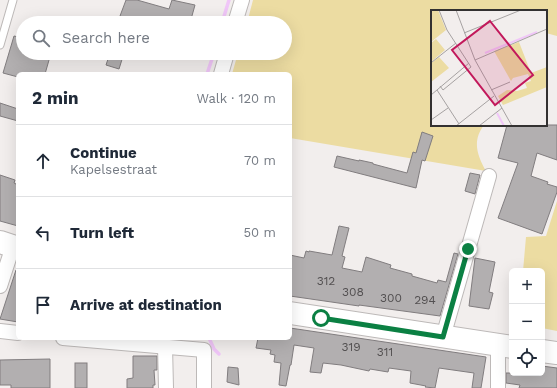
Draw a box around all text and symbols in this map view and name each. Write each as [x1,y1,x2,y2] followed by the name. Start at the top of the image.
[431,10,547,126] inset map
[16,16,292,60] search box
[30,27,52,49] icon: search
[62,29,150,47] text: Search here
[32,88,78,108] text: 2 min
[197,91,276,106] text: Walk · 120 m
[70,144,137,162] text: Continue
[32,150,54,172] icon: ahead
[244,153,276,168] text: 70 m
[70,162,157,177] text: Kapelsestraat
[32,222,54,244] icon: left
[70,224,134,242] text: Turn left
[244,225,276,240] text: 50 m
[459,240,477,258] route end
[509,268,545,376] map controls
[509,268,545,304] button: +
[317,274,335,288] house number: 312
[342,285,364,299] house number: 308
[380,291,402,305] house number: 300
[414,293,436,307] house number: 294
[32,294,54,316] icon: arrive
[70,296,222,314] text: Arrive at destination
[509,304,545,340] button: −
[312,309,330,327] route start
[341,340,361,354] house number: 319
[509,340,545,376] button: locate
[377,345,393,359] house number: 311

